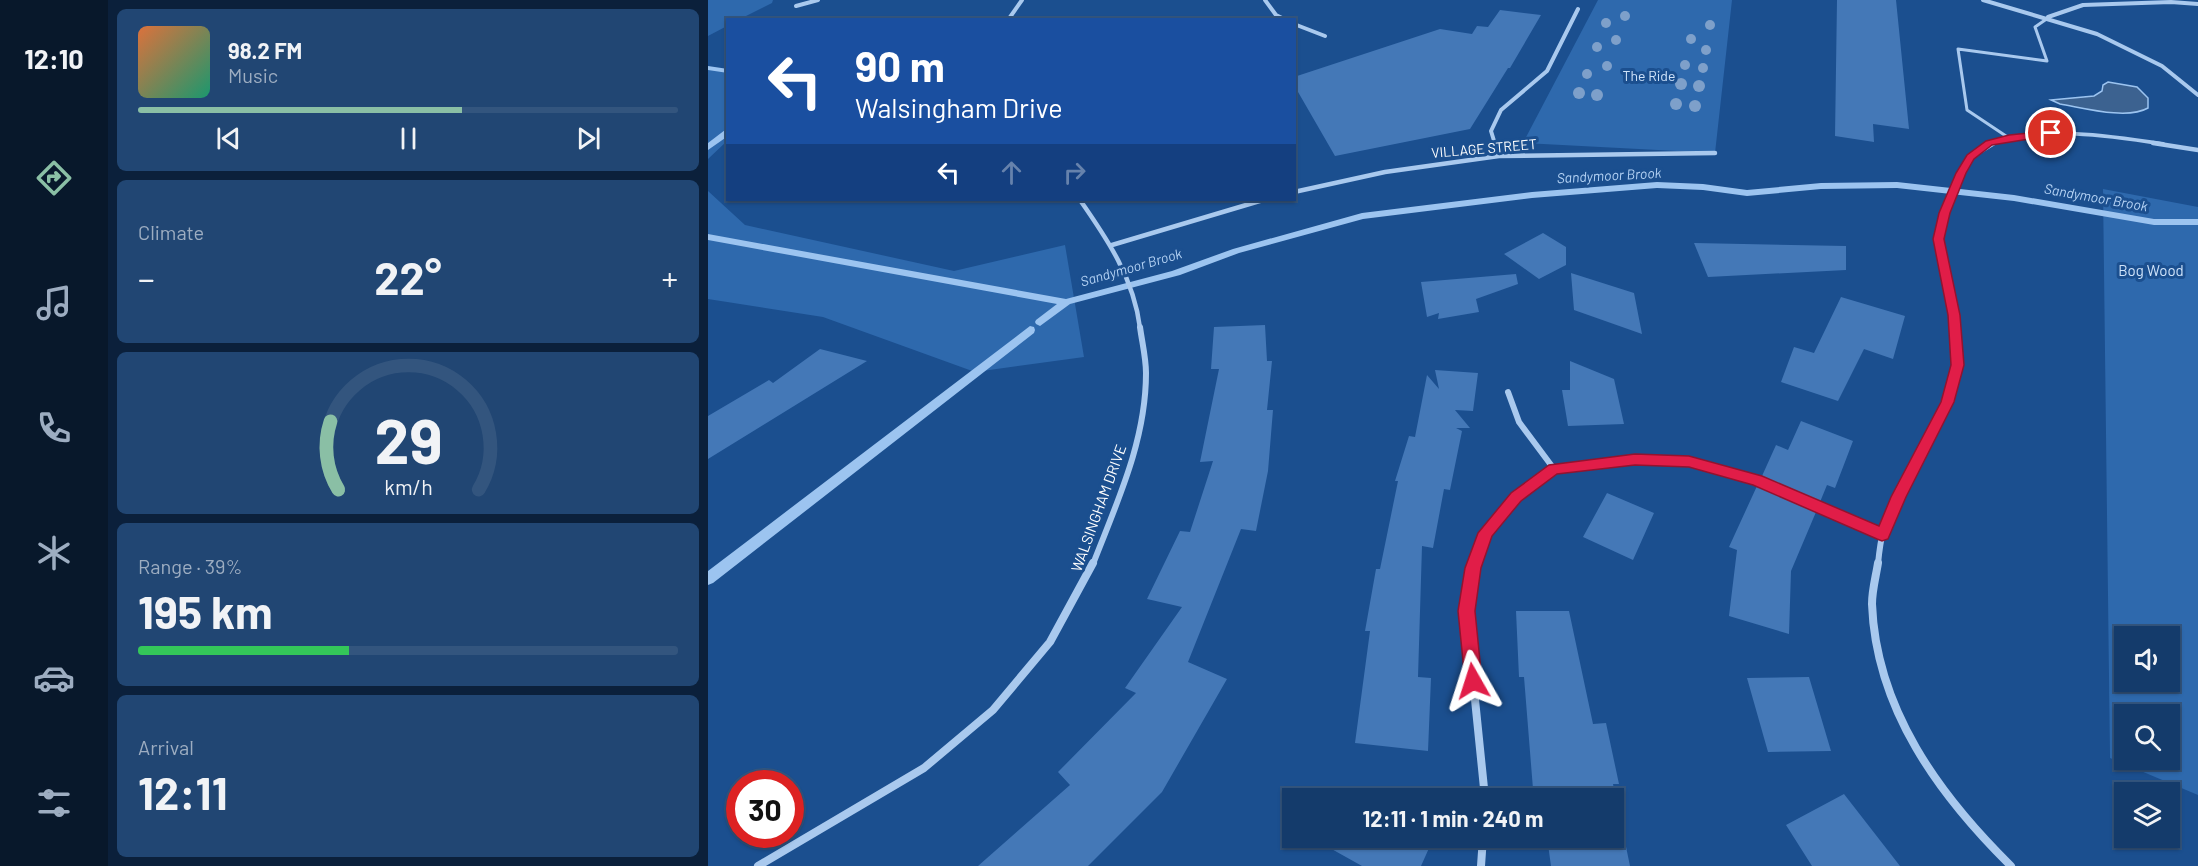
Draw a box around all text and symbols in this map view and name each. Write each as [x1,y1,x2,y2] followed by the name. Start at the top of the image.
[228,37,302,63] text: 98.2 FM
[855,40,945,90] text: 90 m
[24,42,84,74] text: 12:10
[756,42,834,120] icon: left
[228,63,278,87] text: Music
[1623,67,1675,84] park label: The Ride
[855,91,1063,123] text: Walsingham Drive
[2025,107,2076,158] pin
[2034,116,2067,149] icon: arrive
[212,122,245,155] icon: previous
[392,122,425,155] icon: pause
[572,122,605,155] icon: next
[1431,135,1538,161] street label: VILLAGE STREET
[932,156,965,189] icon: left
[995,156,1028,189] icon: ahead
[1058,156,1091,189] icon: right
[33,157,75,199] icon: directions
[1556,164,1662,186] water label: Sandymoor Brook
[2043,180,2149,215] water label: Sandymoor Brook
[138,220,204,244] text: Climate
[1078,244,1184,290] water label: Sandymoor Brook
[374,250,442,304] text: 22°
[138,258,155,298] text: −
[661,258,678,298] text: +
[2118,261,2184,279] park label: Bog Wood
[33,282,75,324] icon: music
[374,402,442,476] text: 29
[33,407,75,449] icon: phone
[1067,442,1129,574] street label: WALSINGHAM DRIVE
[384,474,432,499] text: km/h
[33,532,75,574] icon: climate
[138,554,242,578] text: Range · 39%
[138,584,273,638] text: 195 km
[2114,626,2180,848] map controls
[2114,626,2180,692] button: sound
[1441,649,1505,713] position arrow
[33,657,75,699] icon: car
[2114,704,2180,770] button: search
[138,735,194,759] text: Arrival
[138,765,228,819] text: 12:11
[726,770,804,848] speed limit sign: 30
[33,782,75,824] icon: filters
[2114,782,2180,848] button: layers
[1363,805,1543,831] text: 12:11 · 1 min · 240 m

